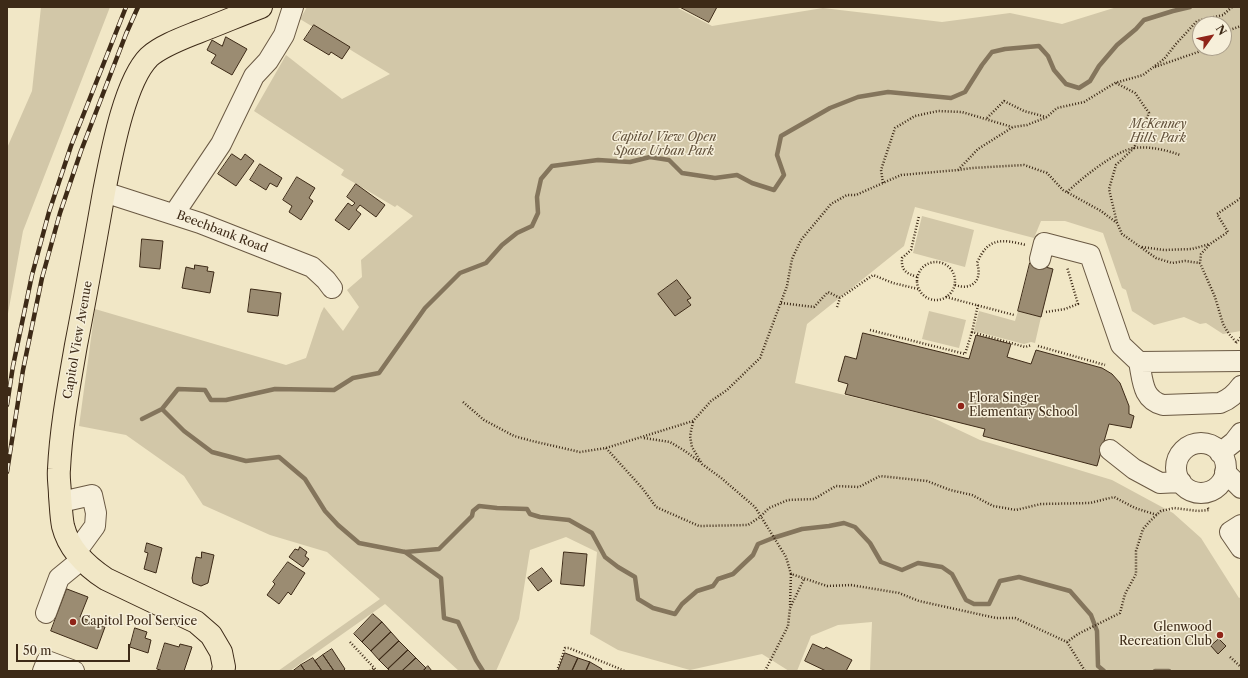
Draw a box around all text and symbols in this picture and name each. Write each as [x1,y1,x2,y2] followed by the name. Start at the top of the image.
[1192,16,1232,56] north arrow
[1213,22,1230,38] text: N
[1130,118,1186,146] park label: McKenney Hills Park
[612,131,716,159] park label: Capitol View Open Space Urban Park
[174,208,270,256] street label: Beechbank Road
[61,280,95,400] street label: Capitol View Avenue
[969,392,1078,420] place label: Flora Singer Elementary School
[956,401,966,411] marker: Flora Singer Elementary School
[81,615,197,629] place label: Capitol Pool Service
[68,617,78,627] marker: Capitol Pool Service
[1119,621,1212,649] place label: Glenwood Recreation Club
[1215,630,1225,640] marker: Glenwood Recreation Club
[18,636,132,662] scale bar
[23,643,52,658] text: 50 m

